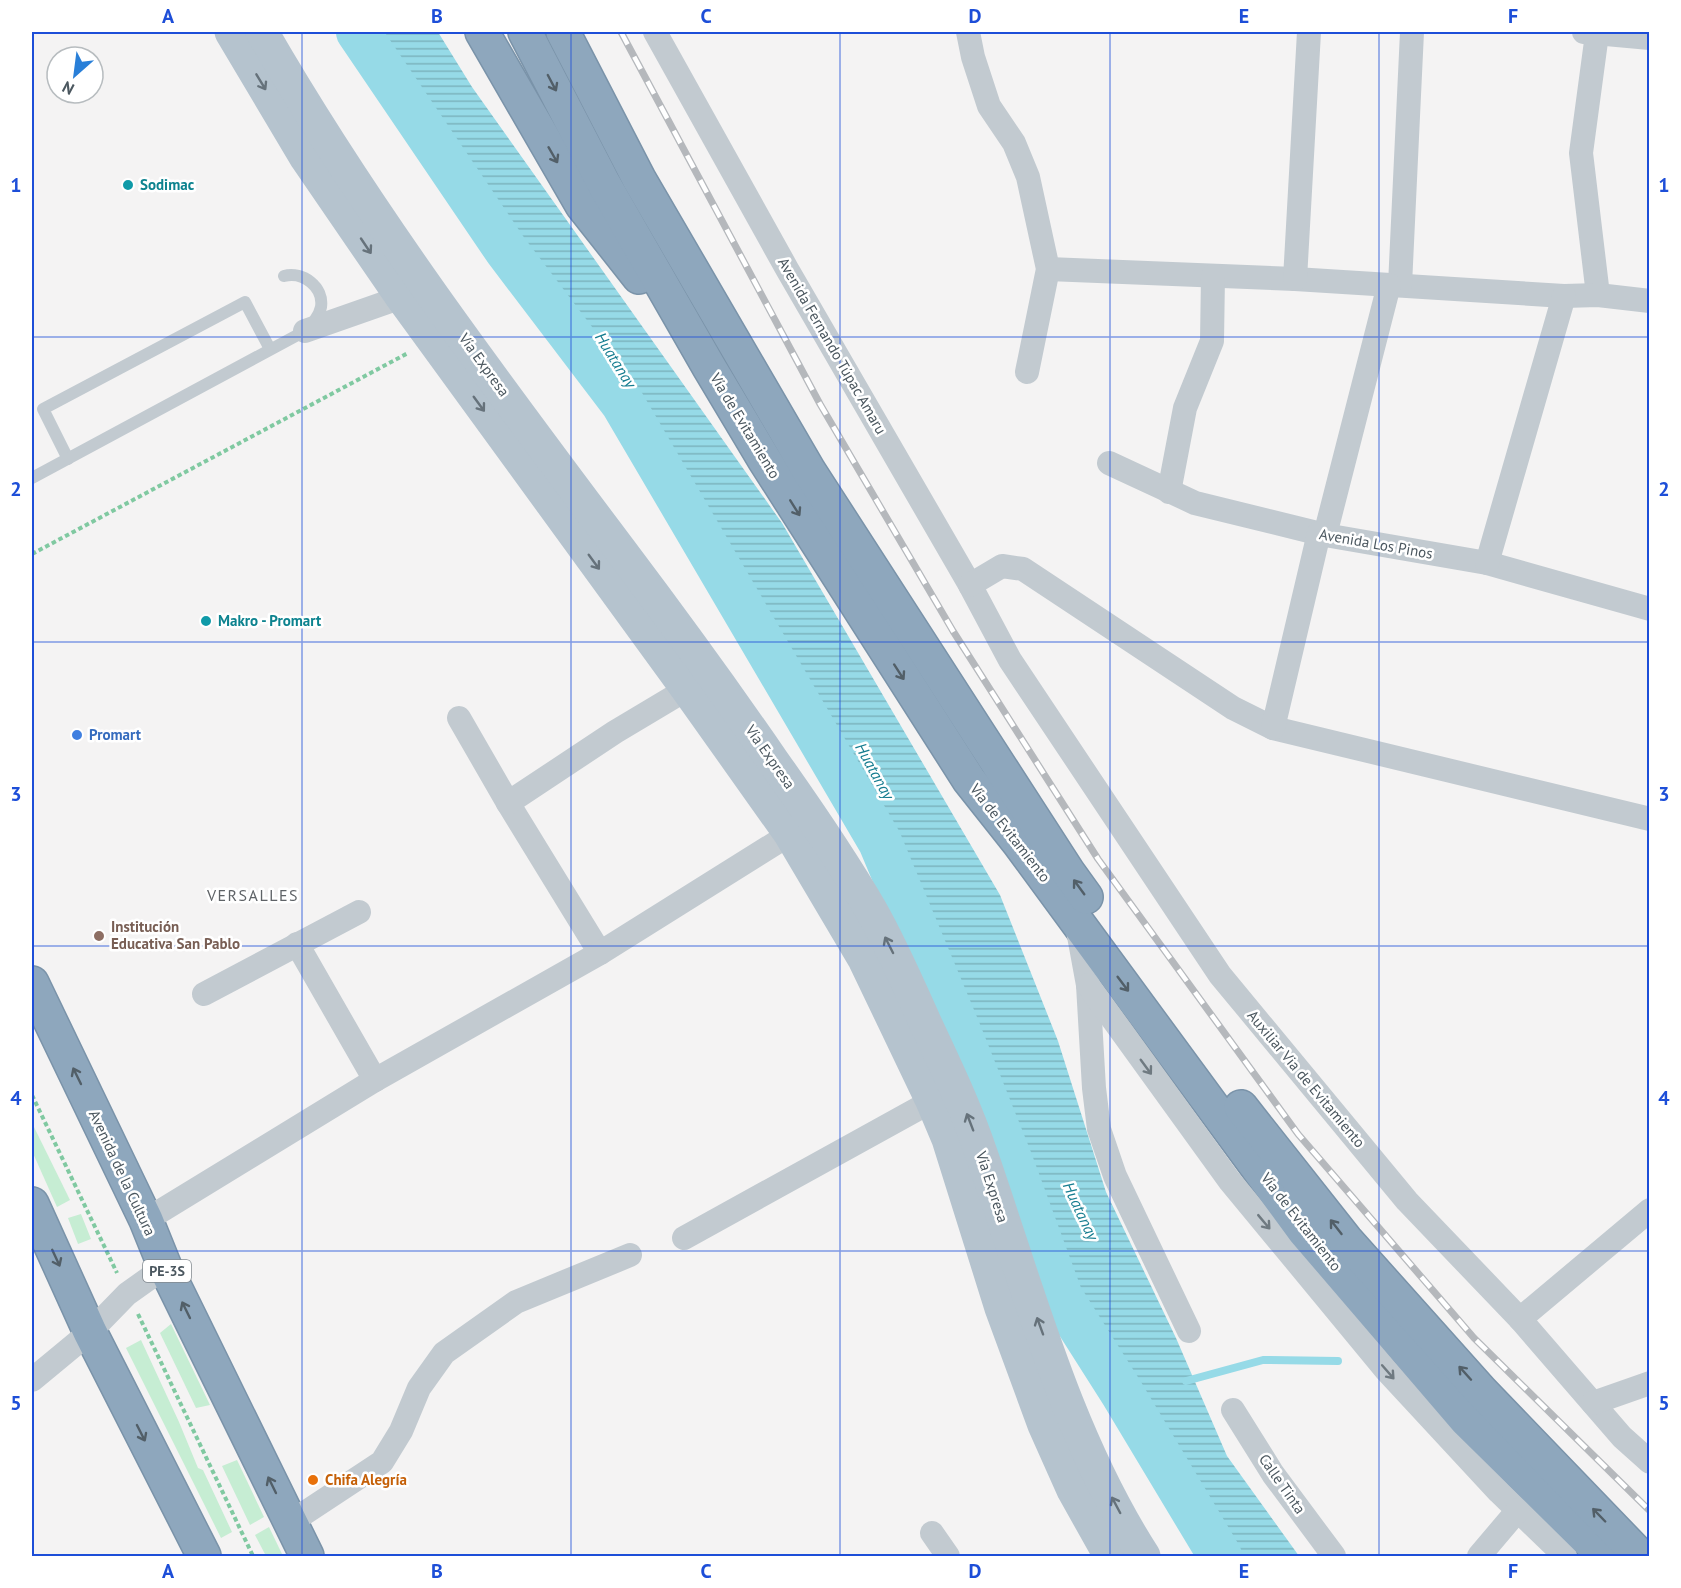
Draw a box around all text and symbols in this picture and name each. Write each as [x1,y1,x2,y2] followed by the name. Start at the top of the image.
[162,3,175,29] text: A
[431,3,443,29] text: B
[700,3,712,29] text: C
[969,3,982,29] text: D
[1239,3,1249,29] text: E
[1508,3,1518,29] text: F
[45,45,105,105] north arrow
[255,73,267,90] one-way arrow
[547,74,558,92] one-way arrow
[59,77,77,100] text: N
[547,146,559,163] one-way arrow
[10,172,22,198] text: 1
[1658,172,1670,198] text: 1
[140,175,195,194] place label: Sodimac
[121,178,135,192] marker: Sodimac
[360,237,372,253] one-way arrow
[774,254,891,438] street label: Avenida Fernando Túpac Amaru
[591,328,641,392] water label: Huatanay
[454,329,514,400] street label: Vía Expresa
[706,369,784,482] street label: Vía de Evitamiento
[473,396,486,412] one-way arrow
[10,476,22,502] text: 2
[1658,476,1670,502] text: 2
[788,499,801,516] one-way arrow
[1318,524,1434,563] street label: Avenida Los Pinos
[588,553,600,569] one-way arrow
[218,611,322,630] place label: Makro - Promart
[199,614,213,628] marker: Makro - Promart
[894,663,906,680] one-way arrow
[741,720,799,792] street label: Vía Expresa
[89,725,142,744] place label: Promart
[70,728,84,742] marker: Promart
[851,739,899,804] water label: Huatanay
[965,779,1055,886] street label: Vía de Evitamiento
[10,781,22,807] text: 3
[1658,781,1670,807] text: 3
[1073,880,1085,896] one-way arrow
[206,885,299,905] district label: VERSALLES
[111,917,240,953] place label: Institución Educativa San Pablo
[92,929,106,943] marker: Institución Educativa San Pablo
[882,936,894,954] one-way arrow
[1116,976,1129,992] one-way arrow
[1243,1006,1369,1151] street label: Auxiliar Via de Evitamiento
[1140,1058,1152,1074] one-way arrow
[70,1068,82,1086] one-way arrow
[10,1085,22,1111] text: 4
[1658,1085,1670,1111] text: 4
[85,1107,160,1239] street label: Avenida de la Cultura
[963,1113,974,1132] one-way arrow
[972,1148,1013,1225] street label: Vía Expresa
[1256,1168,1346,1275] street label: Vía de Evitamiento
[1059,1179,1104,1244] water label: Huatanay
[1257,1214,1270,1230] one-way arrow
[1329,1220,1343,1235] one-way arrow
[51,1248,63,1266] one-way arrow
[143,1260,191,1282] road number: PE-3S
[180,1301,192,1319] one-way arrow
[1033,1317,1044,1336] one-way arrow
[1381,1364,1395,1379] one-way arrow
[1458,1366,1472,1381] one-way arrow
[10,1390,22,1416] text: 5
[1658,1390,1670,1416] text: 5
[136,1423,148,1441] one-way arrow
[1255,1450,1310,1517] street label: Calle Tinta
[325,1470,407,1489] place label: Chifa Alegría
[306,1473,320,1487] marker: Chifa Alegría
[266,1476,278,1494] one-way arrow
[1110,1497,1121,1515] one-way arrow
[1592,1507,1606,1522] one-way arrow
[162,1558,175,1584] text: A
[431,1558,443,1584] text: B
[700,1558,712,1584] text: C
[969,1558,982,1584] text: D
[1239,1558,1249,1584] text: E
[1508,1558,1518,1584] text: F

